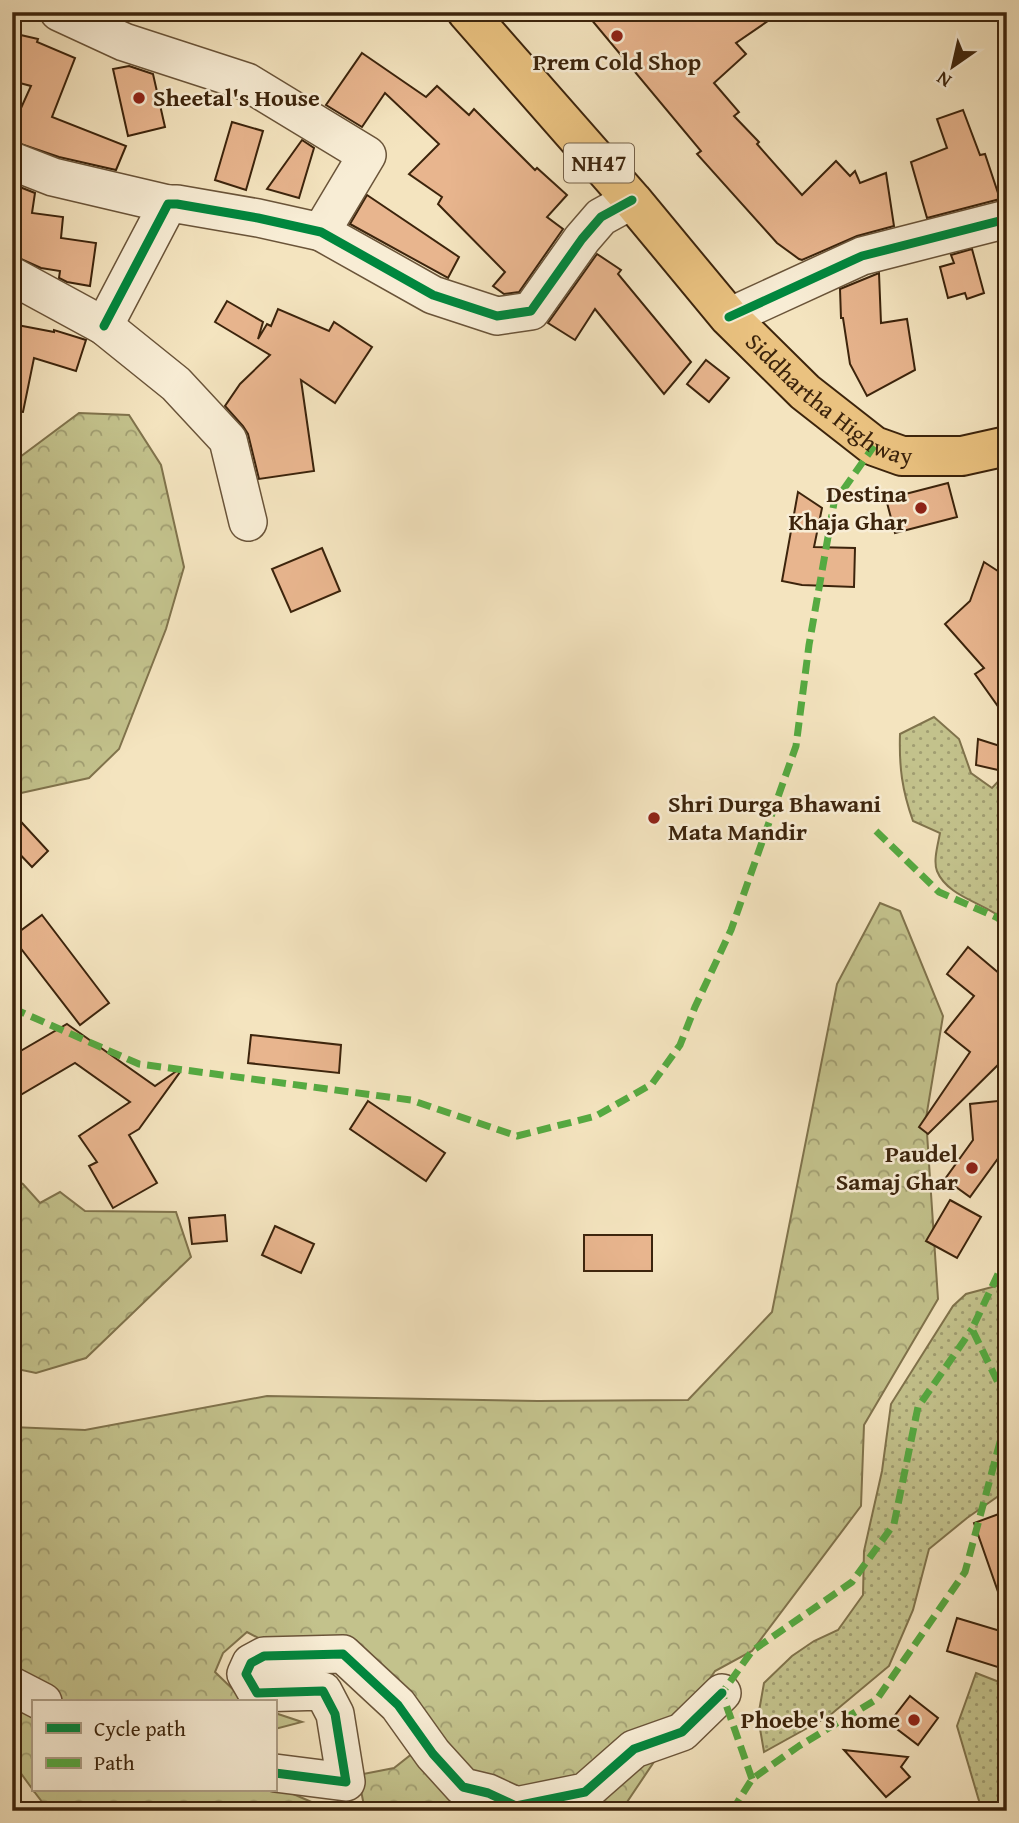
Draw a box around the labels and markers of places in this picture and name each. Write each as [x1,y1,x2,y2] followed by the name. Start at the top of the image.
[609,28,625,44] marker: Prem Cold Shop
[533,44,701,79] place label: Prem Cold Shop
[153,80,320,115] place label: Sheetal's House
[131,90,147,106] marker: Sheetal's House
[789,476,908,539] place label: Destina Khaja Ghar
[913,500,929,516] marker: Destina Khaja Ghar
[668,786,881,849] place label: Shri Durga Bhawani Mata Mandir
[646,810,662,826] marker: Shri Durga Bhawani Mata Mandir
[836,1136,959,1199] place label: Paudel Samaj Ghar
[964,1160,980,1176] marker: Paudel Samaj Ghar
[741,1702,900,1737] place label: Phoebe's home
[906,1712,922,1728] marker: Phoebe's home

